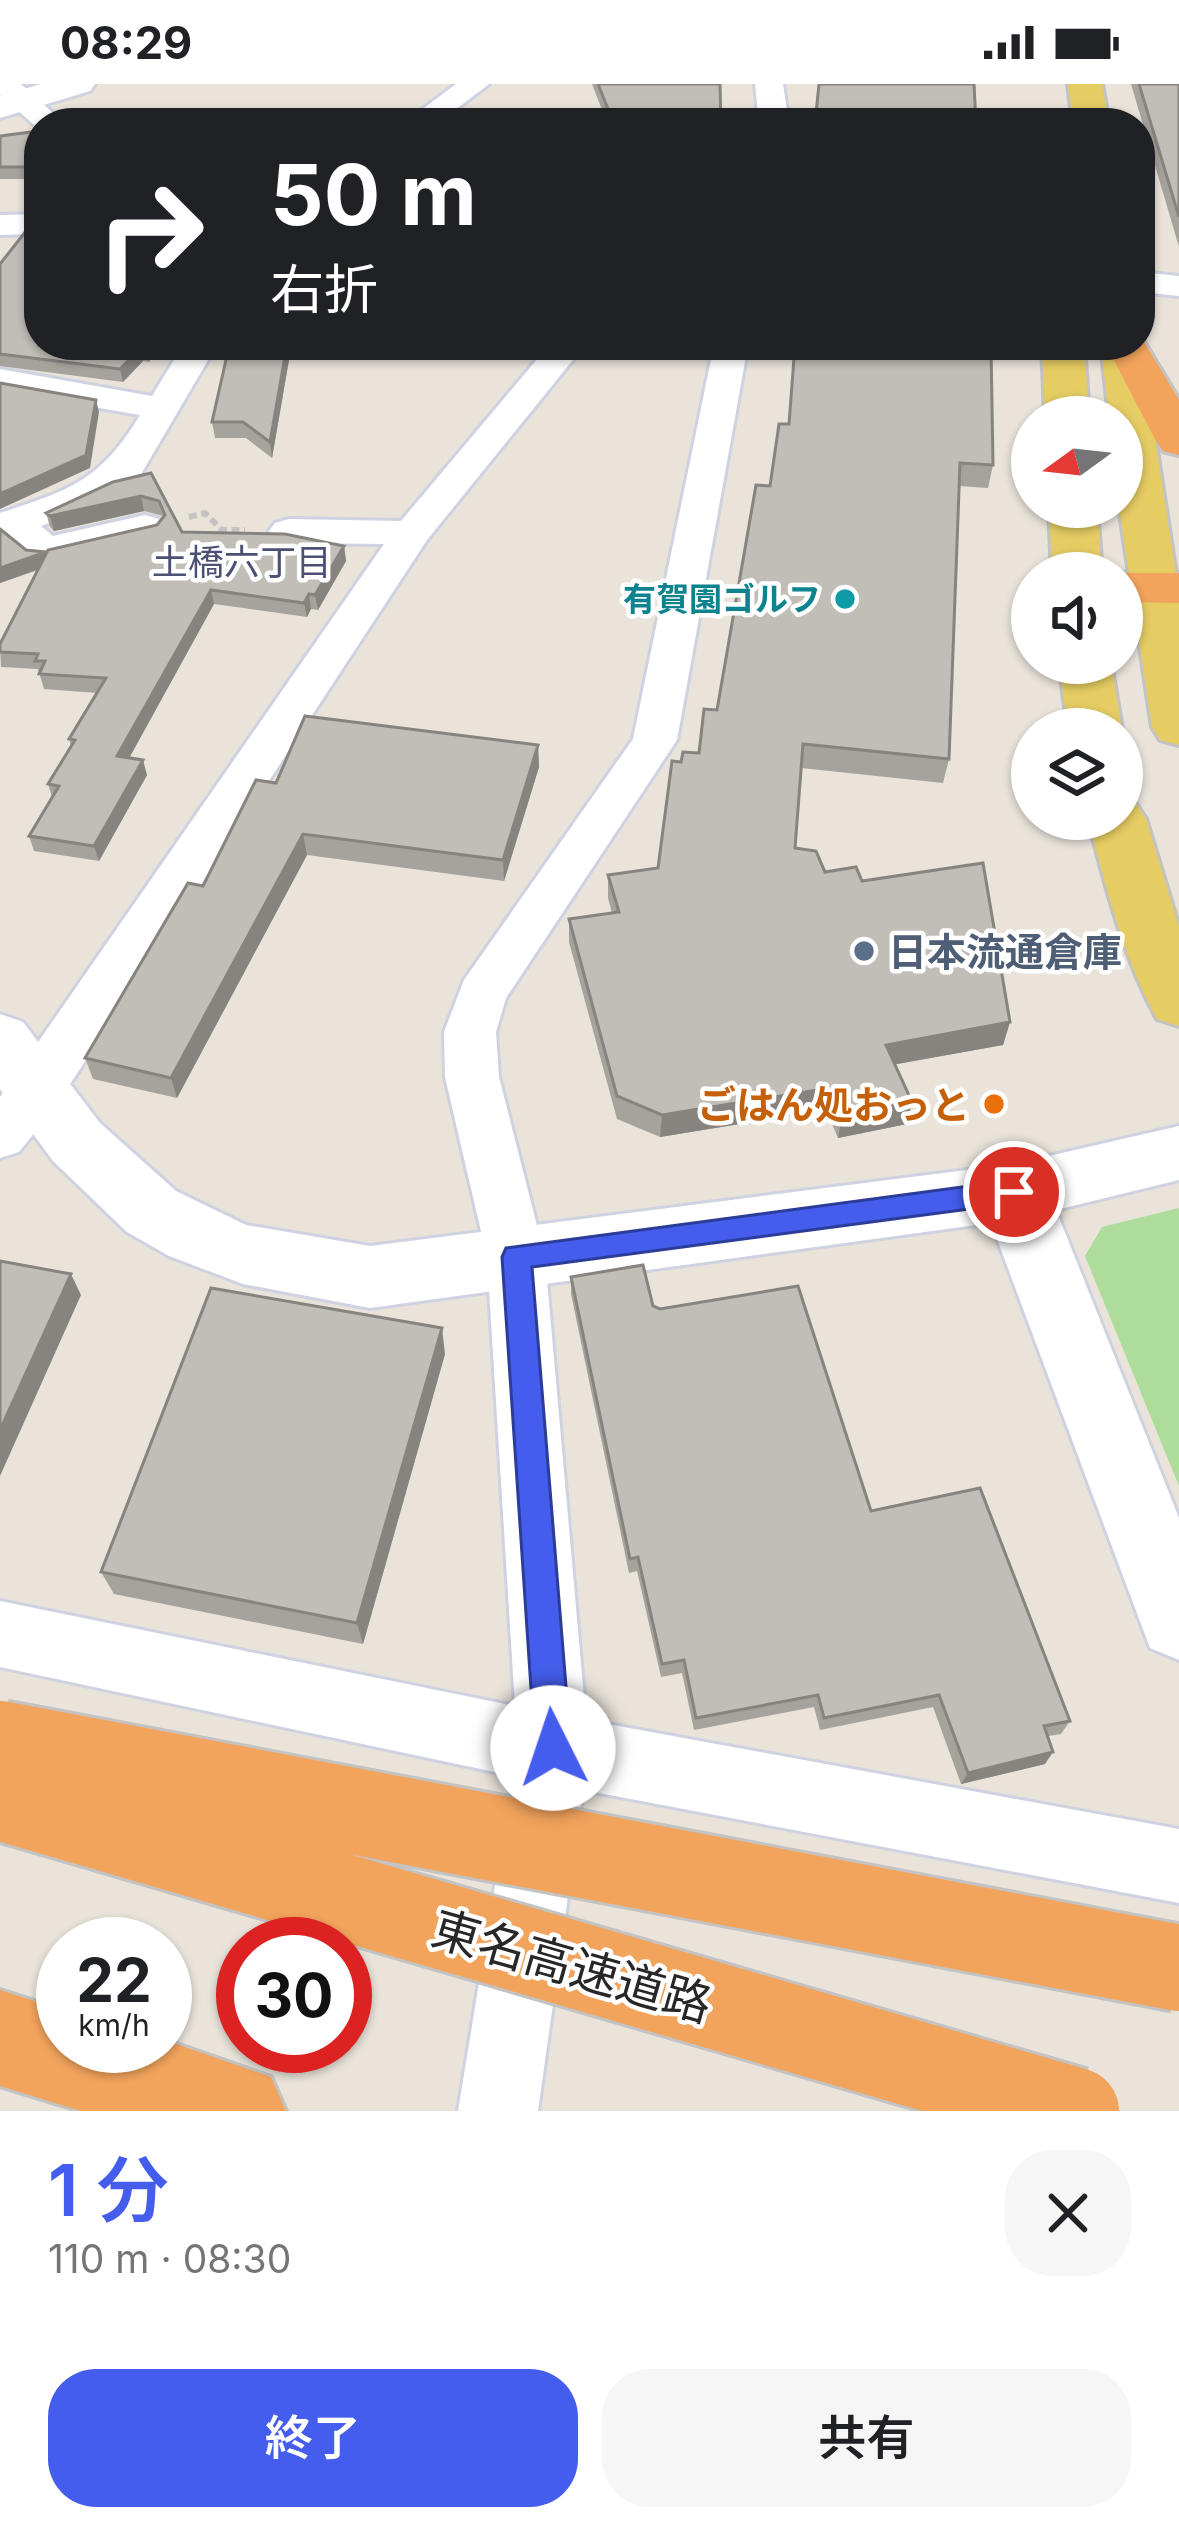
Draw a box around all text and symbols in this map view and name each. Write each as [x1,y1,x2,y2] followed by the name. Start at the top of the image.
[60,15,192,70] text: 08:29
[270,144,477,245] text: 50 m
[72,156,228,312] icon: right
[270,257,378,322] text: 右折
[1011,396,1143,528] north arrow
[1011,396,1143,840] map controls
[152,540,332,584] district label: 土橋六丁目
[1011,552,1143,684] button: sound
[623,579,821,619] place label: 有賀園ゴルフ
[832,586,858,612] marker: 有賀園ゴルフ
[1011,708,1143,840] button: layers
[888,928,1122,975] place label: 日本流通倉庫
[851,938,877,964] marker: 日本流通倉庫
[697,1081,970,1128] place label: ごはん処おっと
[981,1091,1007,1117] marker: ごはん処おっと
[963,1141,1065,1243] pin
[981,1159,1047,1225] icon: arrive
[490,1685,616,1811] position arrow
[425,1898,719,2034] street label: 東名高速道路
[216,1917,372,2073] speed limit sign: 30
[76,1944,152,2016] text: 22
[78,2007,150,2043] text: km/h
[48,2146,169,2233] text: 1 分
[1005,2150,1131,2276] button: close
[48,2235,291,2282] text: 110 m · 08:30
[48,2369,578,2507] button: 終了
[602,2369,1131,2507] button: 共有

